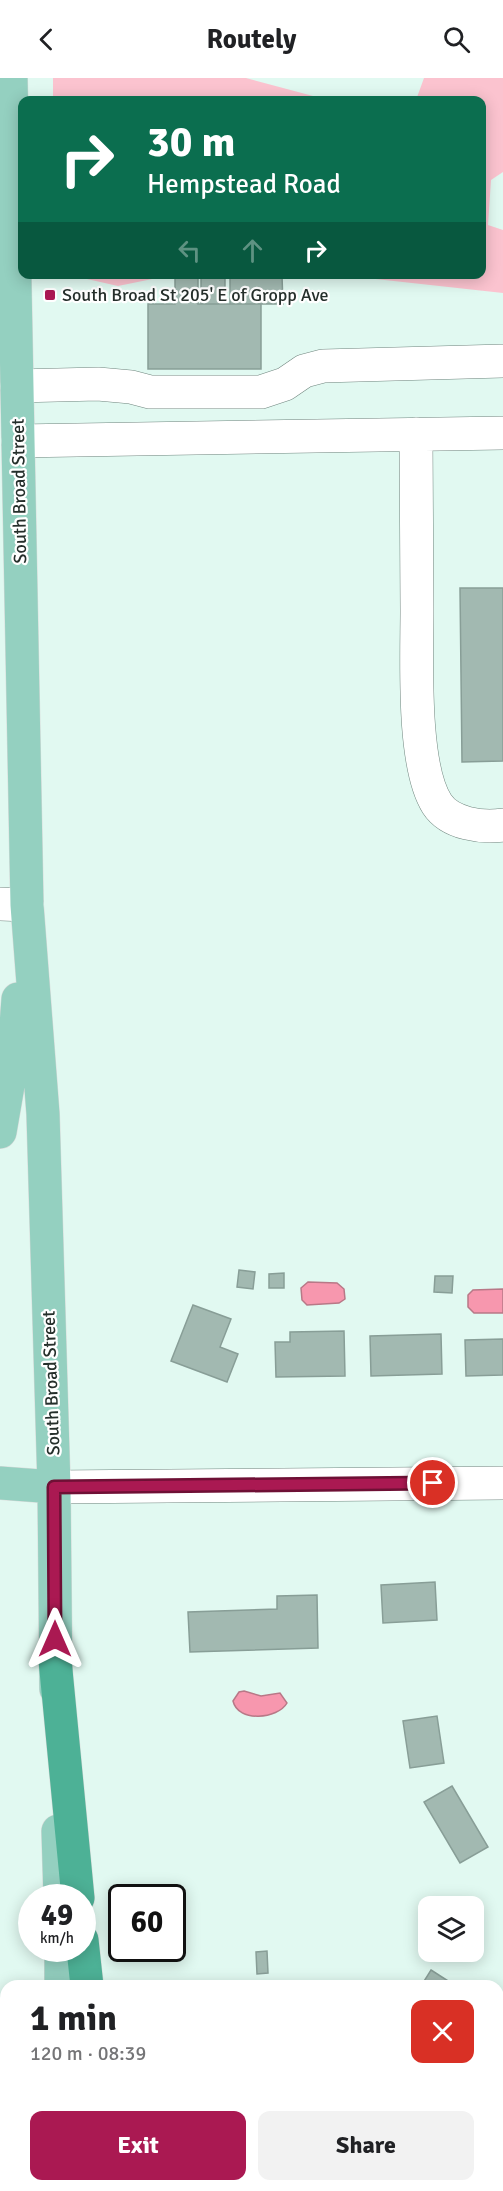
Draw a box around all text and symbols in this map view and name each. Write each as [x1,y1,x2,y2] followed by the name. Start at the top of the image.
[30,23,63,56] icon: back
[207,23,296,56] text: Routely
[440,23,473,56] icon: search
[147,117,236,168] text: 30 m
[48,120,126,198] icon: right
[147,168,341,201] text: Hempstead Road
[173,234,206,267] icon: left
[236,234,269,267] icon: ahead
[299,234,332,267] icon: right
[62,284,328,306] place label: South Broad St 205' E of Gropp Ave
[43,288,57,302] marker: South Broad St 205' E of Gropp Ave
[7,418,31,564] street label: South Broad Street
[37,1310,65,1456] street label: South Broad Street
[407,1457,458,1508] pin
[416,1466,449,1499] icon: arrive
[23,1607,87,1671] position arrow
[108,1884,186,1962] speed limit sign: 60
[418,1896,484,1962] map controls
[418,1896,484,1962] button: layers
[41,1897,73,1934] text: 49
[40,1929,74,1947] text: km/h
[30,1996,117,2041] text: 1 min
[411,2000,474,2063] button: close
[30,2041,146,2066] text: 120 m · 08:39
[30,2111,246,2180] button: Exit
[258,2111,474,2180] button: Share

